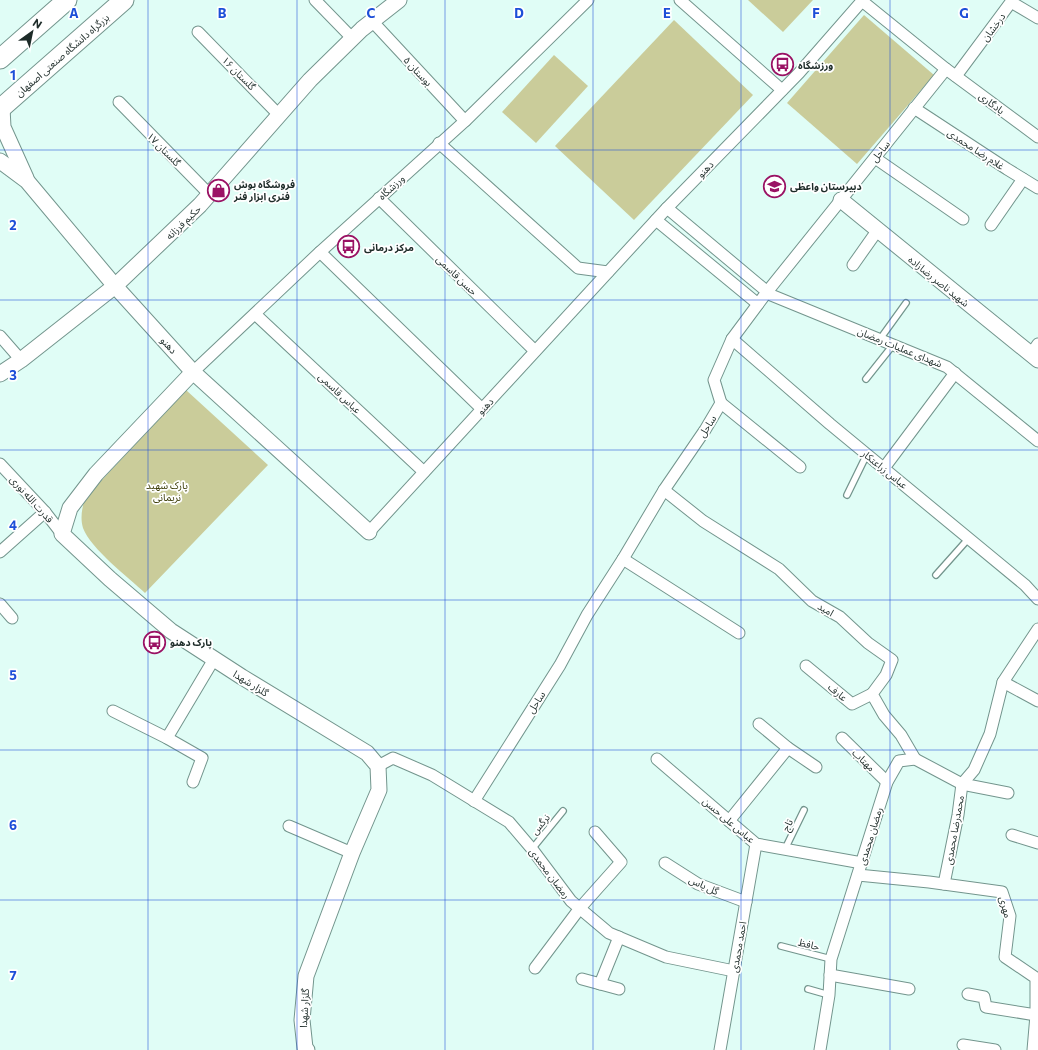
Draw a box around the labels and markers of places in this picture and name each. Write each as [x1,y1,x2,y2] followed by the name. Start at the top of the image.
[770,52,796,78] bus stop icon: ورزشگاه
[798,59,833,72] place label: ورزشگاه
[762,173,788,199] school or university icon: دبیرستان واعظی
[205,177,231,203] shop icon: فروشگاه بوش فنری ابزار فنر
[233,178,295,203] place label: فروشگاه بوش فنری ابزار فنر
[790,180,862,193] place label: دبیرستان واعظی
[335,234,361,260] bus stop icon: مرکز درمانی
[364,241,414,254] place label: مرکز درمانی
[142,629,168,655] bus stop icon: پارک دهنو
[170,636,212,650] place label: پارک دهنو

